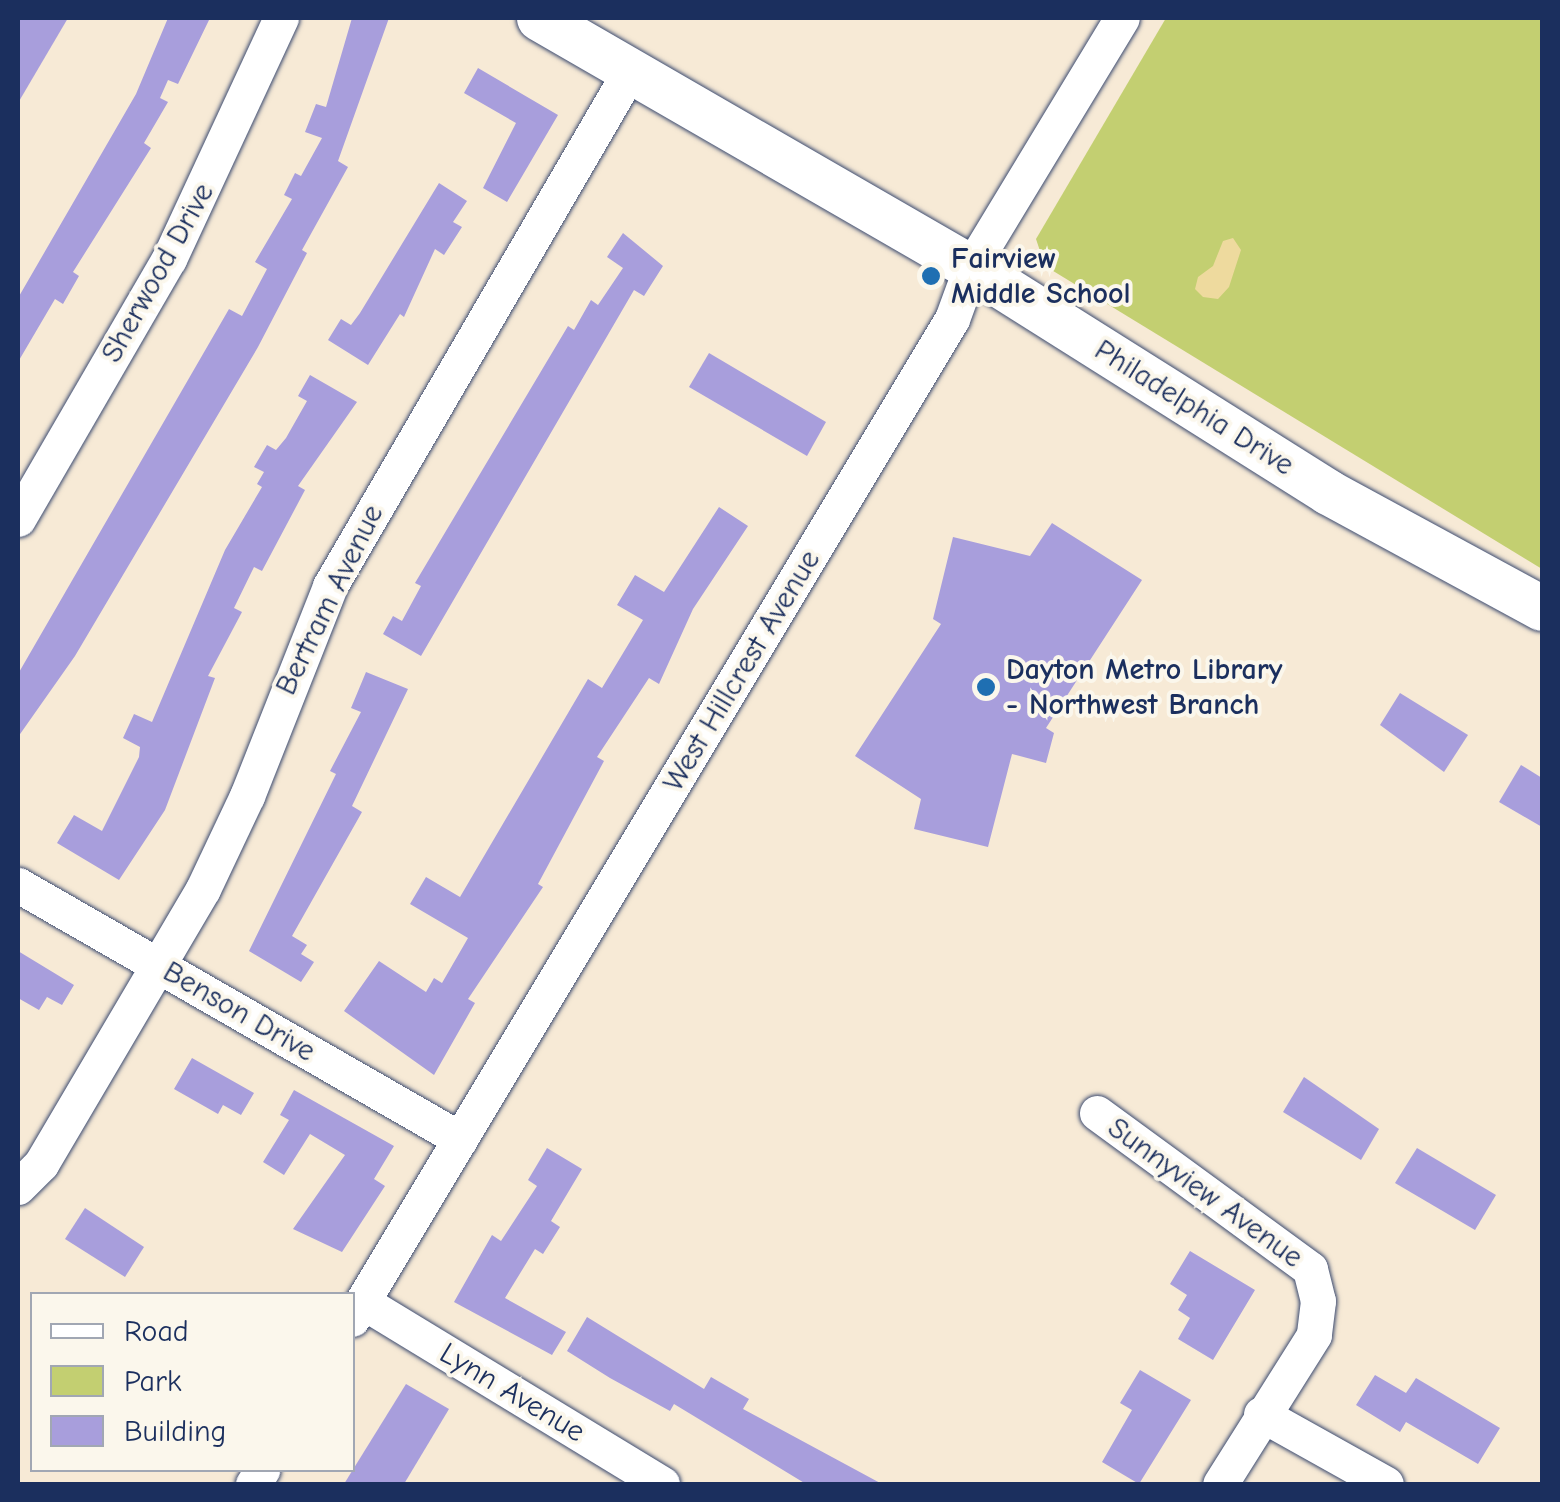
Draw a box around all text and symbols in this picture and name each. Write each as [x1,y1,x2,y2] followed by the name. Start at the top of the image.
[94,177,222,369] street label: Sherwood Drive
[951,241,1131,312] place label: Fairview Middle School
[920,265,942,287] marker: Fairview Middle School
[1088,332,1300,484] street label: Philadelphia Drive
[268,499,392,701] street label: Bertram Avenue
[656,544,828,798] street label: West Hillcrest Avenue
[1006,652,1283,722] place label: Dayton Metro Library - Northwest Branch
[975,676,997,698] marker: Dayton Metro Library - Northwest Branch
[157,954,321,1070] street label: Benson Drive
[1101,1110,1309,1276] street label: Sunnyview Avenue
[30,1292,355,1472] legend
[124,1314,189,1349] text: Road
[433,1336,591,1450] street label: Lynn Avenue
[124,1364,181,1399] text: Park
[124,1414,227,1449] text: Building

